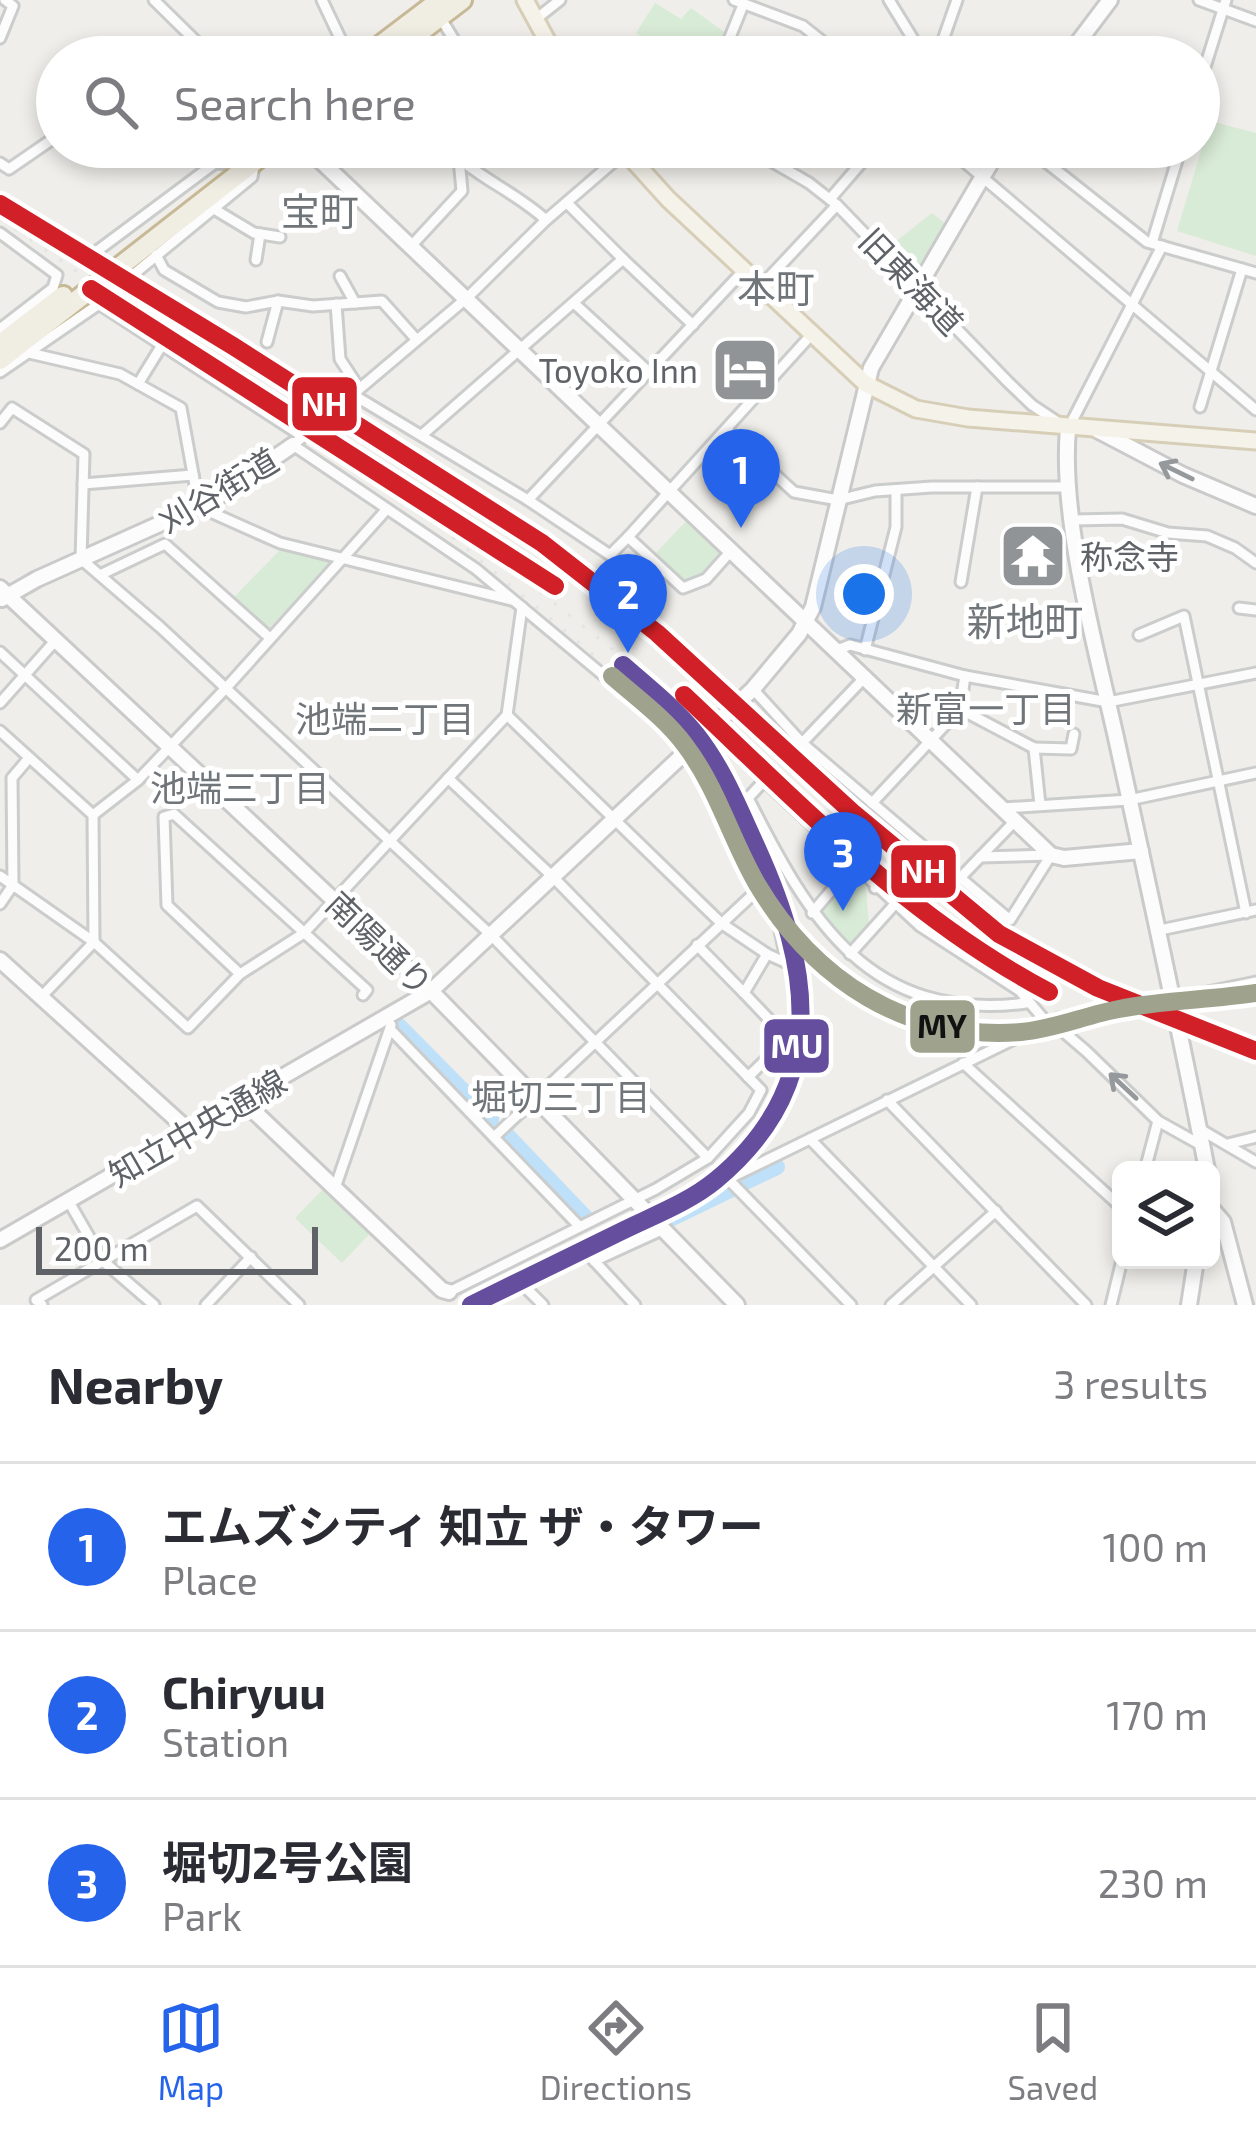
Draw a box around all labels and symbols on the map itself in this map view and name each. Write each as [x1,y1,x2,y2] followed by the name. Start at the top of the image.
[281,187,359,234] district label: 宝町
[852,220,972,342] street label: 旧東海道
[737,264,815,311] district label: 本町
[710,335,780,405] hotel icon: Toyoko Inn
[539,350,698,390] place label: Toyoko Inn
[290,375,359,433] line badge: NH
[301,383,347,423] text: NH
[702,429,780,528] pin: 1
[151,439,285,541] street label: 刈谷街道
[1158,458,1194,481] one-way arrow
[998,521,1068,591] temple icon: 称念寺
[1080,536,1179,576] place label: 称念寺
[589,554,667,653] pin: 2
[834,564,894,624] your location
[966,597,1084,644] district label: 新地町
[896,686,1076,729] district label: 新富一丁目
[295,696,475,739] district label: 池端二丁目
[150,765,330,808] district label: 池端三丁目
[804,812,882,911] pin: 3
[889,843,958,900] line badge: NH
[900,850,946,890] text: NH
[319,883,441,1003] street label: 南陽通り
[908,998,977,1055] line badge: MY
[917,1005,968,1045] text: MY
[762,1017,831,1075] line badge: MU
[771,1025,823,1065] text: MU
[101,1060,293,1194] street label: 知立中央通線
[1109,1073,1139,1101] one-way arrow
[471,1074,651,1117] district label: 堀切三丁目
[36,1221,318,1274] scale bar

